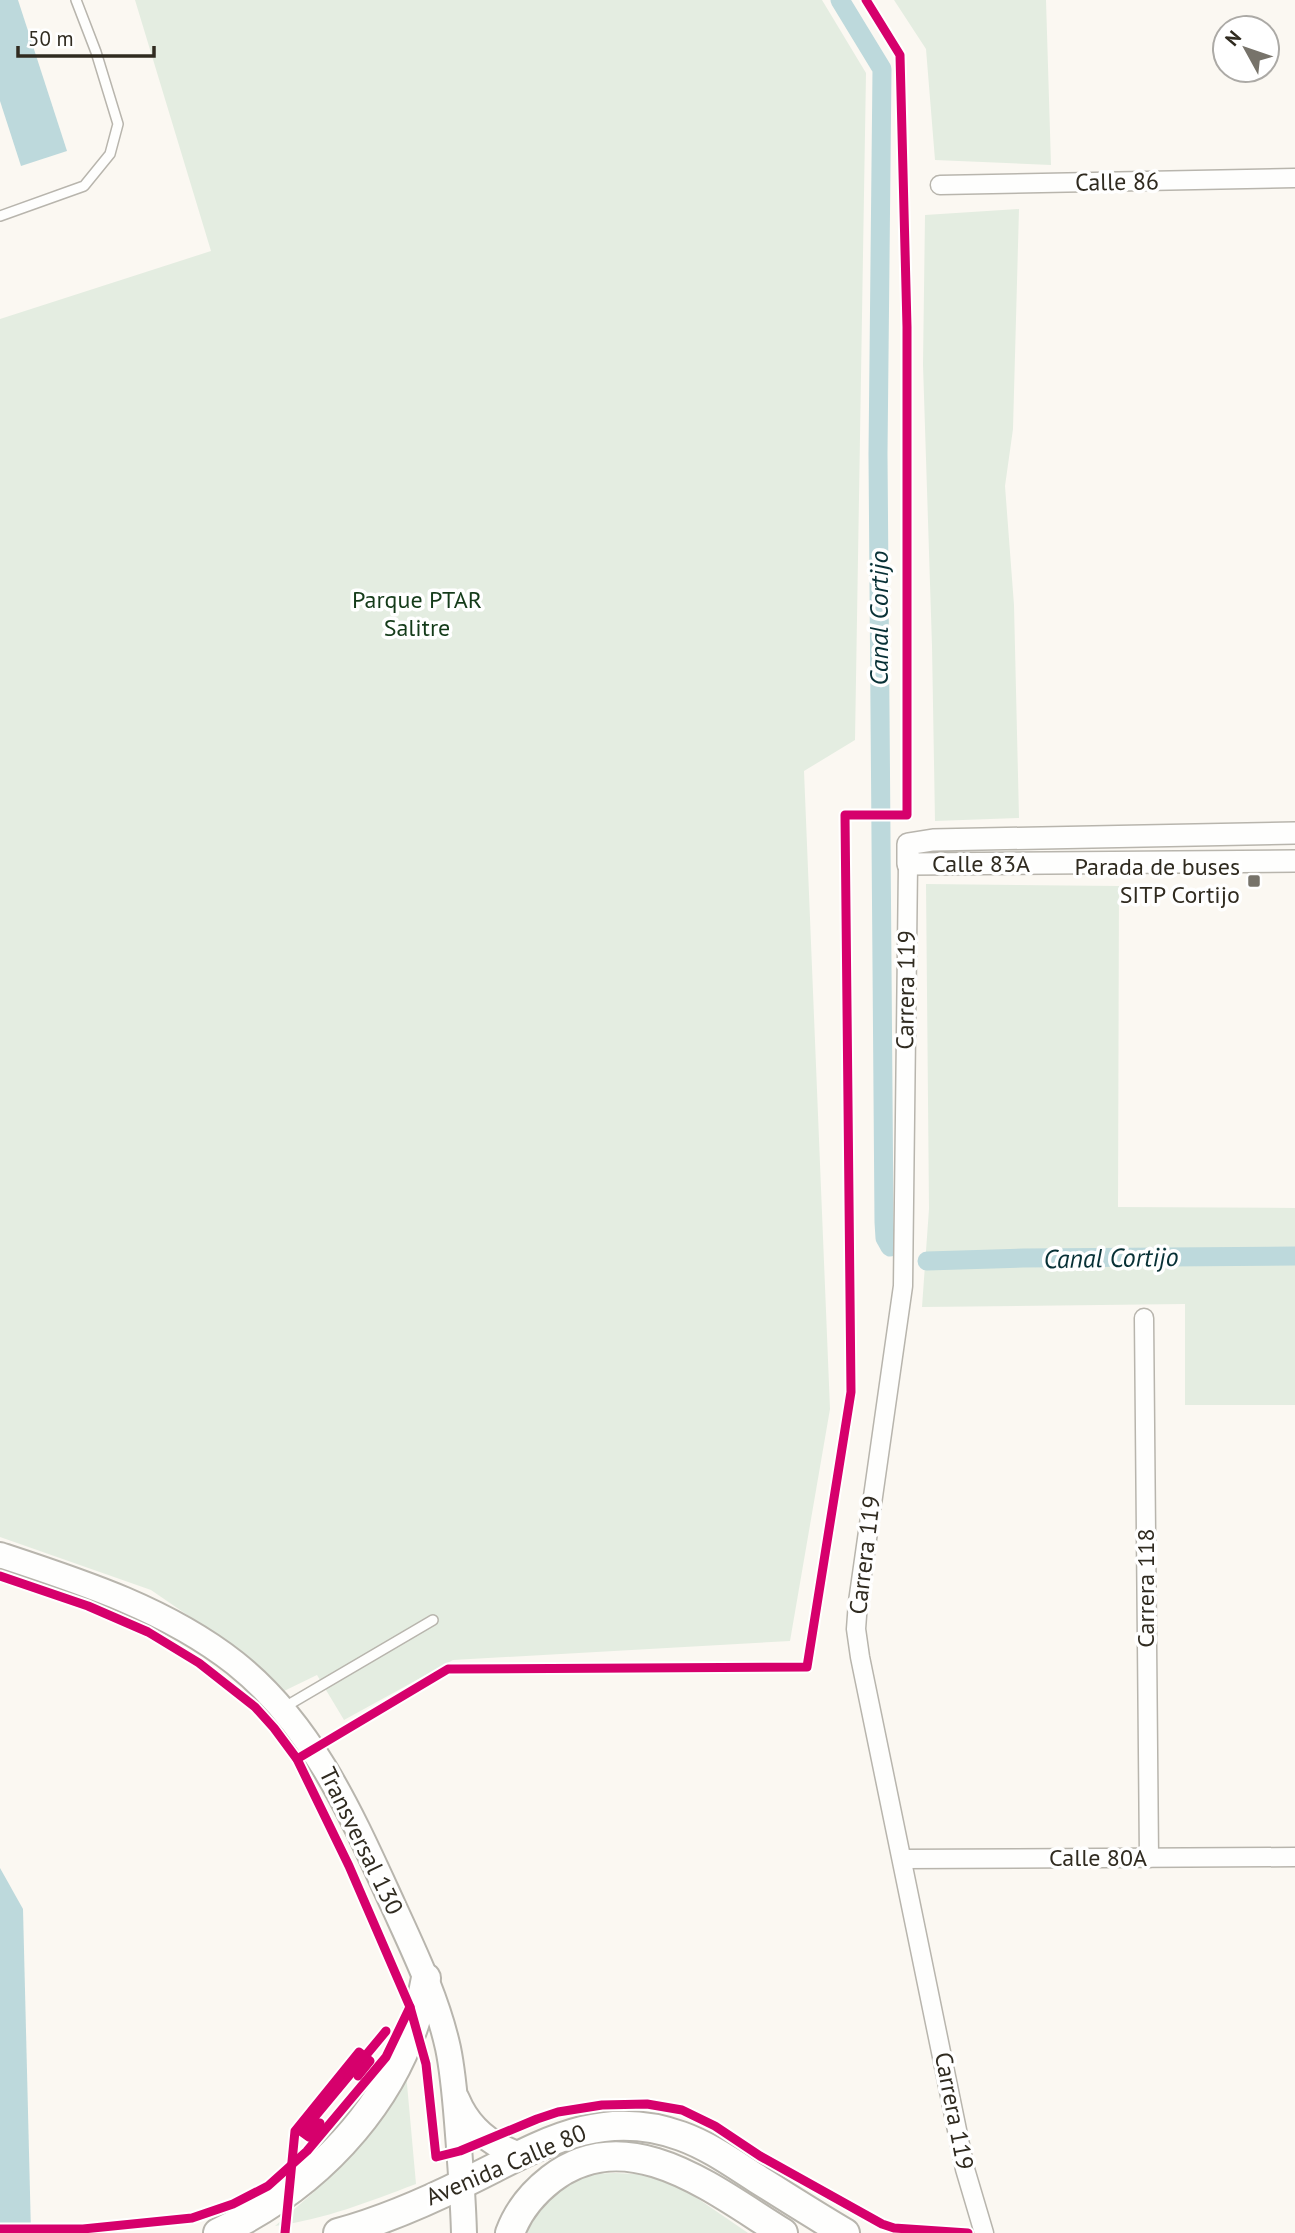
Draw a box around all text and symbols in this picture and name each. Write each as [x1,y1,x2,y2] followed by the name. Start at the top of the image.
[18,14,154,58] scale bar
[1211,14,1281,84] north arrow
[28,25,74,52] text: 50 m
[1220,26,1246,51] text: N
[1075,165,1159,198] street label: Calle 86
[862,551,895,685] water label: Canal Cortijo
[352,584,482,643] park label: Parque PTAR Salitre
[932,848,1030,879] street label: Calle 83A
[1074,851,1240,910] place label: Parada de buses SITP Cortijo
[1246,873,1262,889] marker: Parada de buses SITP Cortijo
[889,930,922,1050] street label: Carrera 119
[1043,1240,1179,1275] water label: Canal Cortijo
[842,1494,887,1616] street label: Carrera 119
[1130,1528,1161,1648] street label: Carrera 118
[312,1762,411,1920] street label: Transversal 130
[1049,1842,1147,1873] street label: Calle 80A
[928,2049,981,2172] street label: Carrera 119
[421,2117,591,2212] street label: Avenida Calle 80

